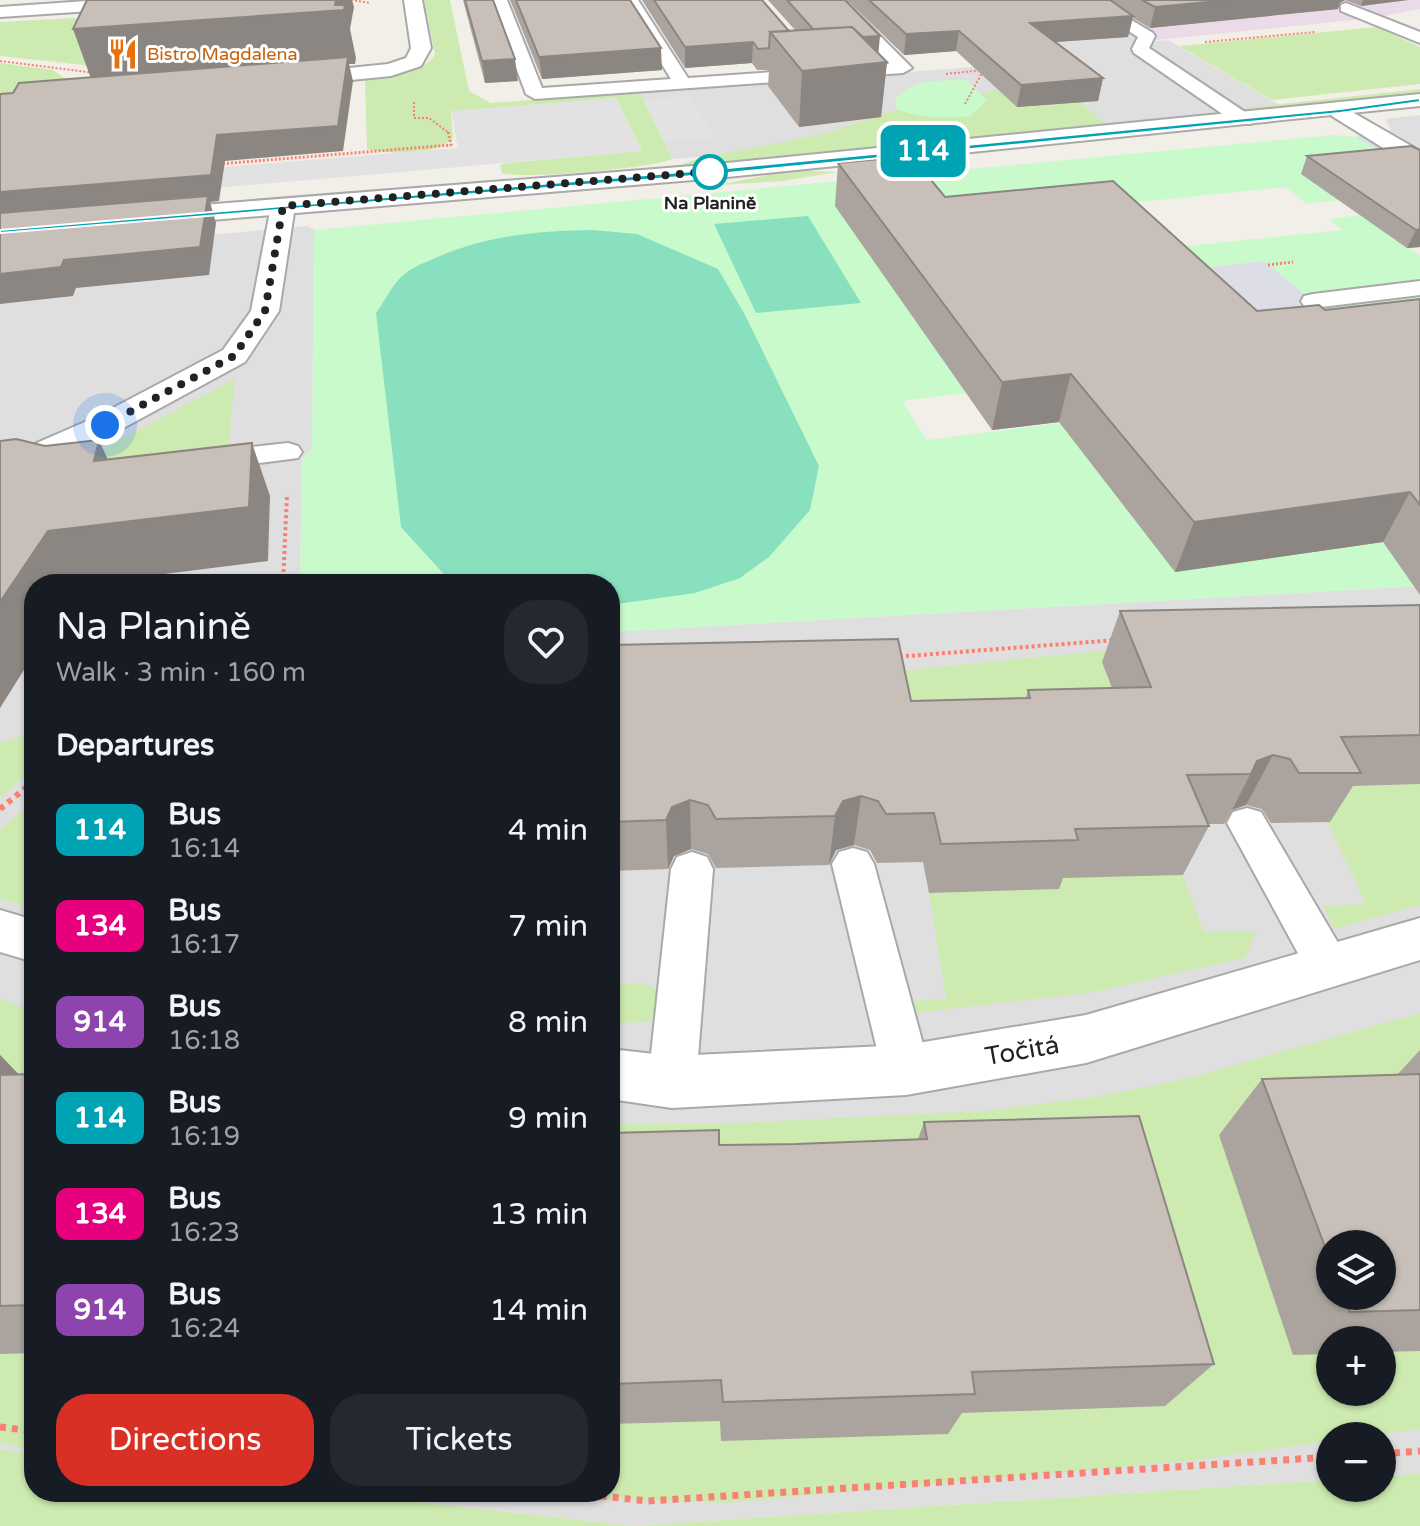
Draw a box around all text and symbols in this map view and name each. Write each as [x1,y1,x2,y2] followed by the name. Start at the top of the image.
[106,37,140,71] restaurant icon: Bistro Magdalena
[147,43,298,65] place label: Bistro Magdalena
[877,125,969,177] line badge: 114
[897,134,949,168] text: 114
[693,155,727,189] marker: Na Planině
[664,192,756,214] place label: Na Planině
[85,405,125,445] your location
[504,600,588,684] button: heart
[56,604,251,650] text: Na Planině
[56,657,306,688] text: Walk · 3 min · 160 m
[56,727,214,764] text: Departures
[168,796,221,833] text: Bus
[508,812,588,849] text: 4 min
[74,813,126,847] text: 114
[168,833,240,864] text: 16:14
[168,892,221,929] text: Bus
[508,908,588,945] text: 7 min
[74,909,126,943] text: 134
[168,929,240,960] text: 16:17
[168,988,221,1025] text: Bus
[508,1004,588,1041] text: 8 min
[74,1005,126,1039] text: 914
[168,1025,240,1056] text: 16:18
[983,1029,1062,1072] street label: Točitá
[168,1084,221,1121] text: Bus
[508,1100,588,1137] text: 9 min
[74,1101,126,1135] text: 114
[168,1121,240,1152] text: 16:19
[168,1180,221,1217] text: Bus
[489,1196,588,1233] text: 13 min
[74,1197,126,1231] text: 134
[168,1217,240,1248] text: 16:23
[1316,1230,1396,1502] map controls
[1316,1230,1396,1310] button: layers
[168,1276,221,1313] text: Bus
[489,1292,588,1329] text: 14 min
[74,1293,126,1327] text: 914
[168,1313,240,1344] text: 16:24
[1316,1326,1396,1406] button: +
[56,1394,314,1486] button: Directions
[330,1394,588,1486] button: Tickets
[1316,1422,1396,1502] button: −

